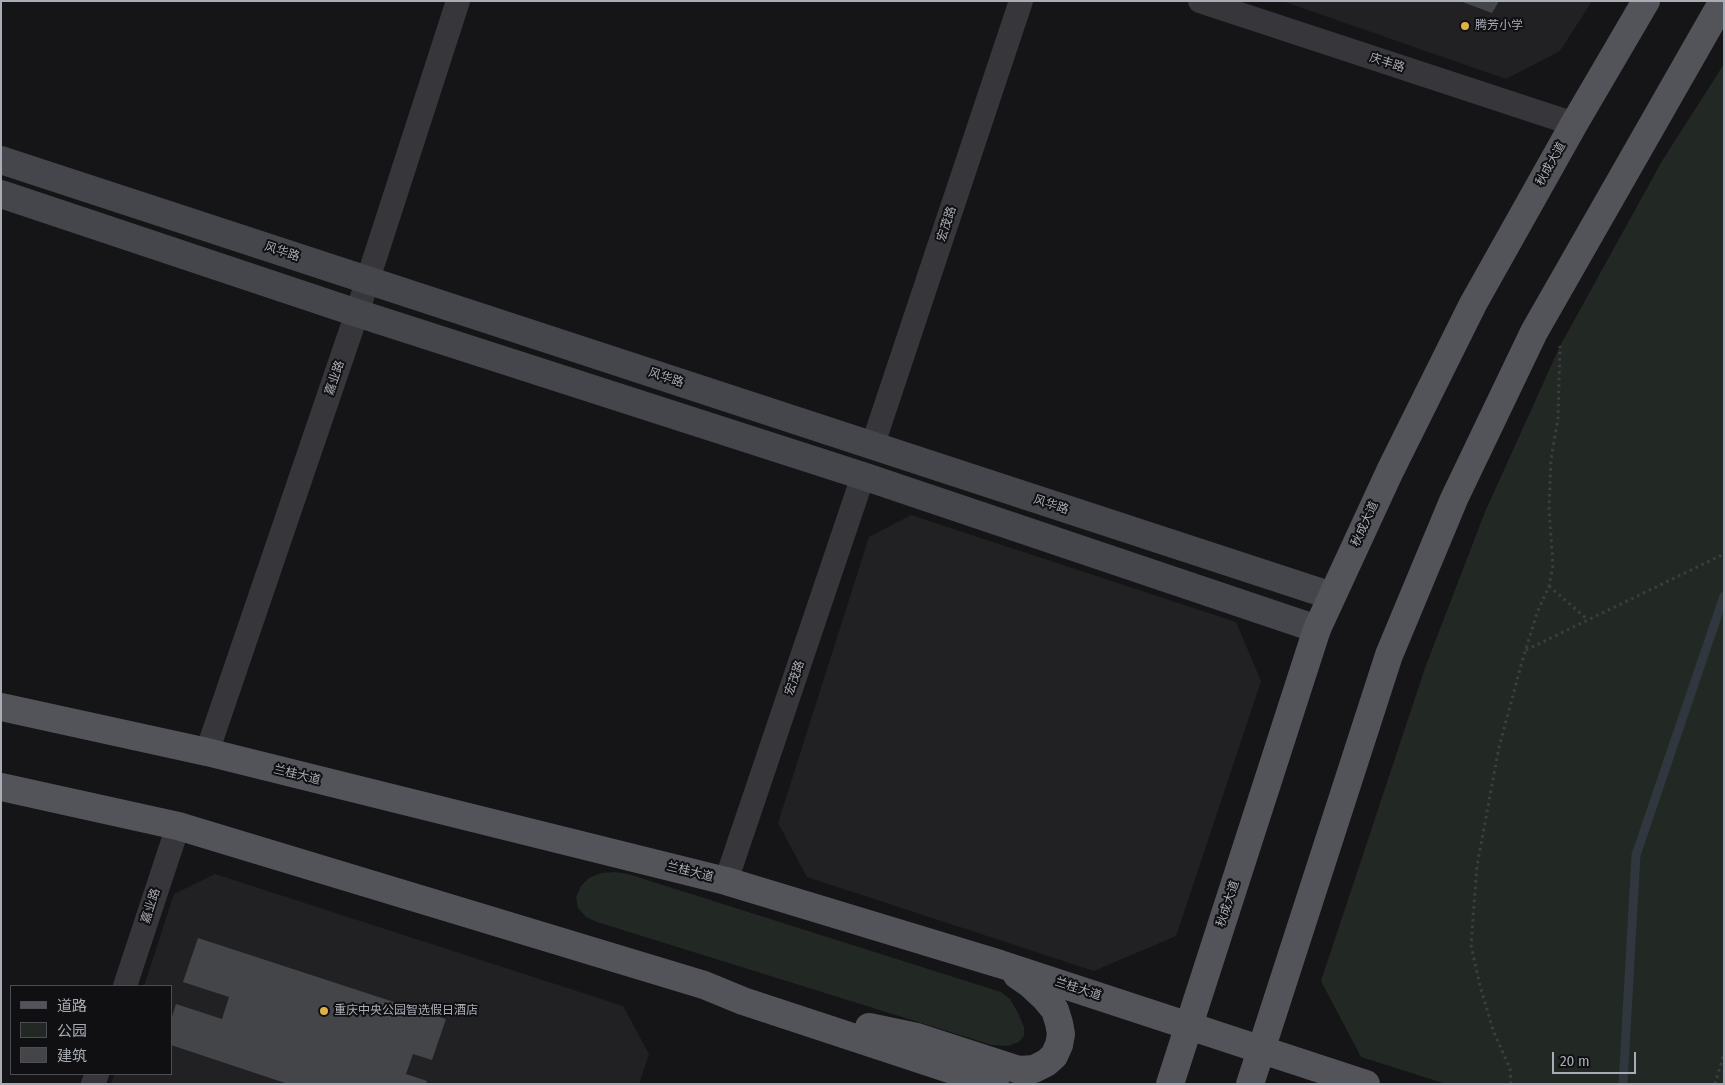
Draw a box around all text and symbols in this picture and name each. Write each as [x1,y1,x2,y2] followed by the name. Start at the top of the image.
[1475,19,1523,33] place label: 腾芳小学
[1459,20,1471,32] marker: 腾芳小学
[1368,51,1406,75] street label: 庆丰路
[1533,140,1569,188] street label: 秋成大道
[935,205,959,243] street label: 宏茂路
[263,240,301,264] street label: 风华路
[322,359,348,397] street label: 嘉业路
[647,366,685,390] street label: 风华路
[1032,493,1070,517] street label: 风华路
[1348,499,1382,549] street label: 秋成大道
[782,659,808,697] street label: 宏茂路
[272,762,322,788] street label: 兰桂大道
[665,859,715,885] street label: 兰桂大道
[1214,879,1242,929] street label: 秋成大道
[139,887,163,925] street label: 嘉业路
[1053,975,1103,1003] street label: 兰桂大道
[10,985,172,1075] legend
[57,997,87,1015] text: 道路
[334,1004,478,1018] place label: 重庆中央公园智选假日酒店
[318,1005,330,1017] marker: 重庆中央公园智选假日酒店
[57,1022,87,1040] text: 公园
[1555,1042,1639,1074] scale bar
[57,1047,87,1065] text: 建筑
[1560,1052,1590,1070] text: 20 m

